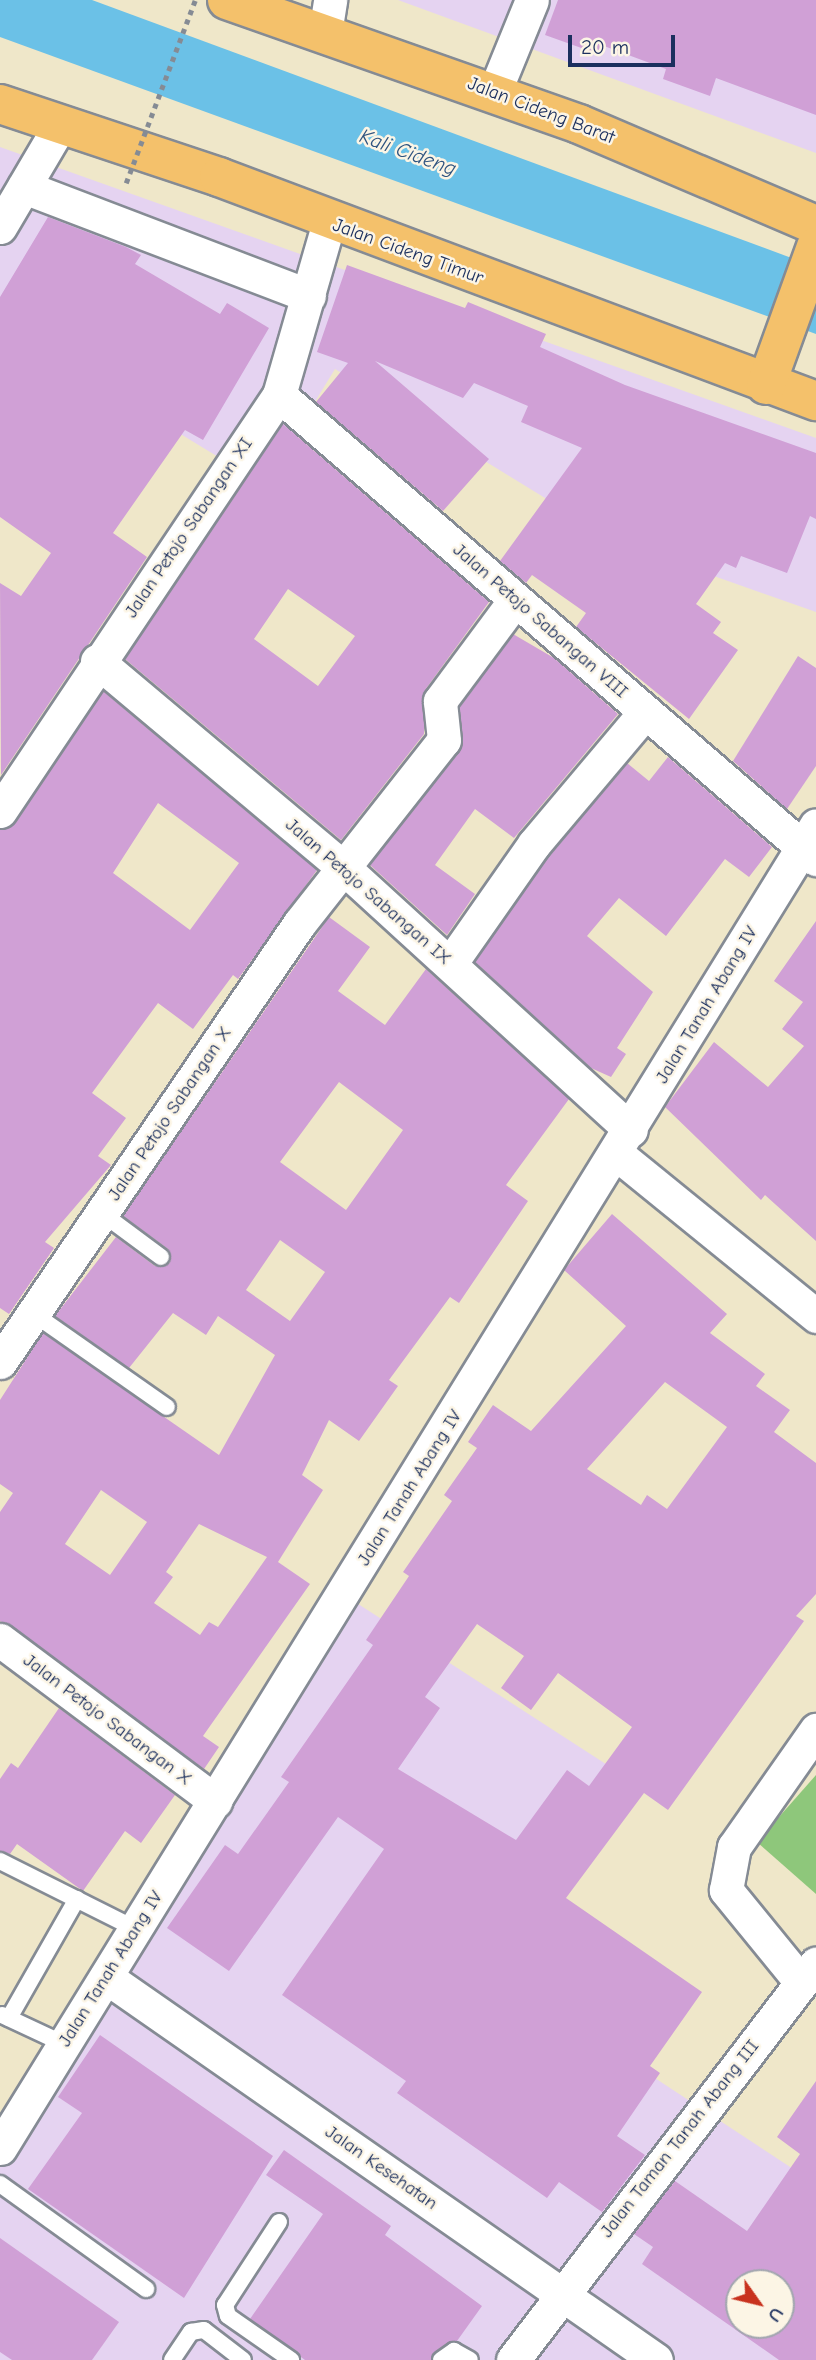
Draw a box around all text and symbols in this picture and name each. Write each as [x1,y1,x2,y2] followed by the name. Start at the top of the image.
[571,21,678,65] scale bar
[581,35,629,59] text: 20 m
[464,72,618,150] street label: Jalan Cideng Barat
[356,123,460,181] water label: Kali Cideng
[329,214,487,290] street label: Jalan Cideng Timur
[120,434,258,622] street label: Jalan Petojo Sabangan XI
[448,539,632,703] street label: Jalan Petojo Sabangan VIII
[280,814,456,970] street label: Jalan Petojo Sabangan IX
[651,922,763,1088] street label: Jalan Tanah Abang IV
[103,1023,237,1205] street label: Jalan Petojo Sabangan X
[353,1406,467,1570] street label: Jalan Tanah Abang IV
[18,1649,196,1791] street label: Jalan Petojo Sabangan X
[54,1887,168,2051] street label: Jalan Tanah Abang IV
[596,2036,764,2242] street label: Jalan Taman Tanah Abang III
[320,2121,442,2215] street label: Jalan Kesehatan
[725,2269,795,2339] north arrow
[763,2303,788,2326] text: U

